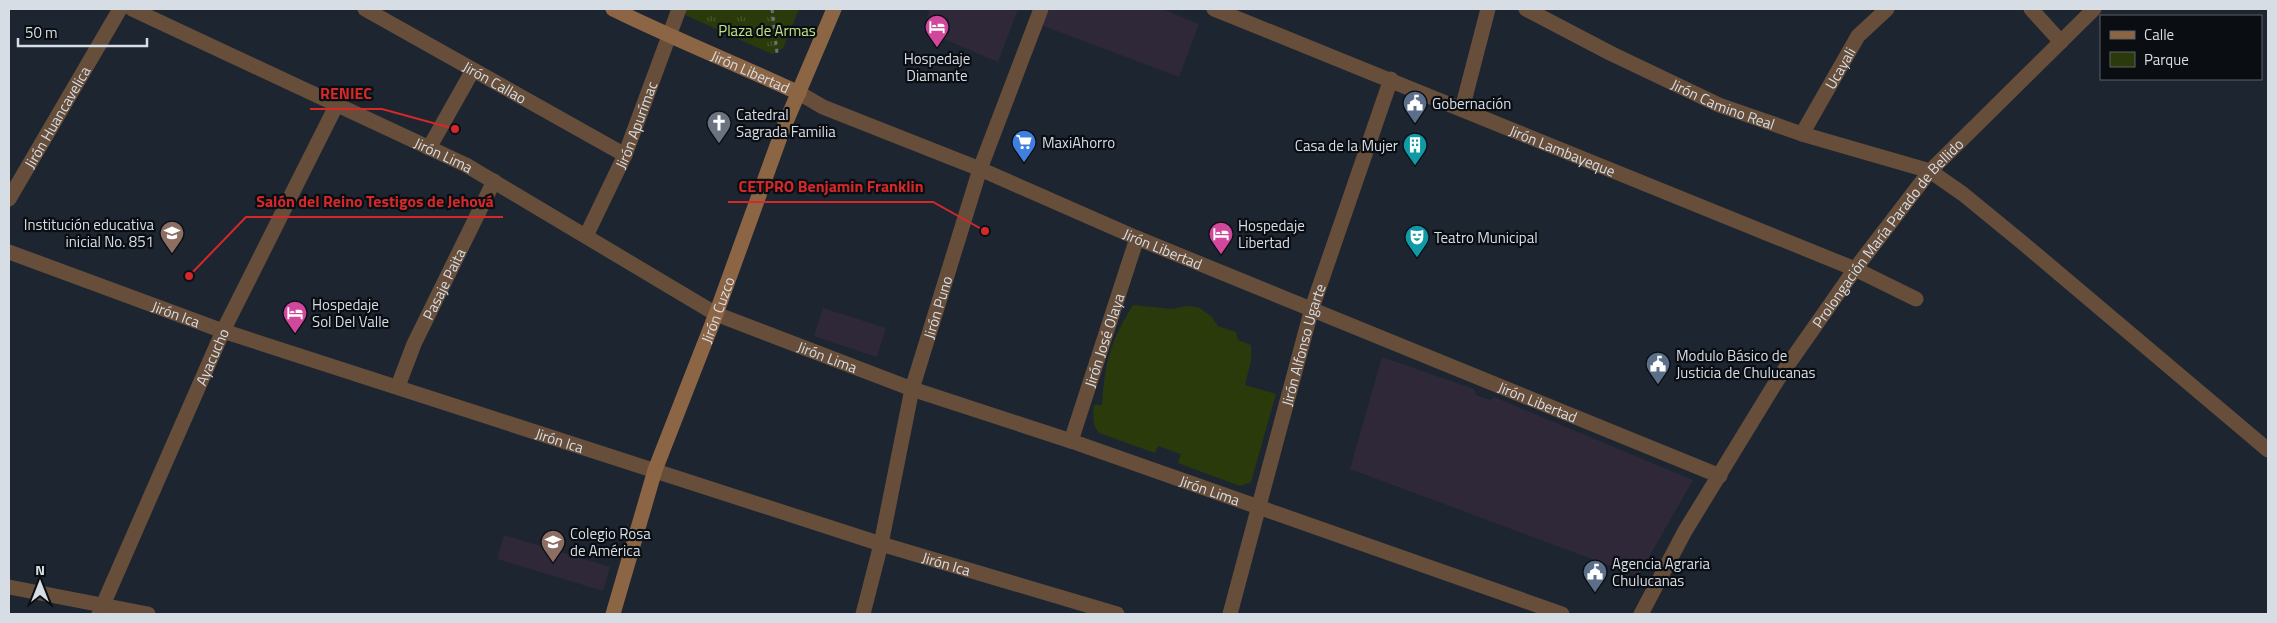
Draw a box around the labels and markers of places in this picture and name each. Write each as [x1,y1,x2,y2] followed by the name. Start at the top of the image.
[924,14,950,48] hotel icon: Hospedaje Diamante
[904,47,970,87] place label: Hospedaje Diamante
[310,78,382,109] callout: RENIEC
[1402,90,1428,124] public building icon: Gobernación
[1432,92,1511,115] place label: Gobernación
[736,103,836,143] place label: Catedral Sagrada Familia
[706,110,732,144] church icon: Catedral Sagrada Familia
[1011,129,1037,163] supermarket icon: MaxiAhorro
[1042,131,1115,154] place label: MaxiAhorro
[1402,132,1428,166] building icon: Casa de la Mujer
[1295,134,1398,157] place label: Casa de la Mujer
[728,171,933,202] callout: CETPRO Benjamin Franklin
[246,186,503,217] callout: Salón del Reino Testigos de Jehová
[24,213,154,253] place label: Institución educativa inicial No. 851
[1238,214,1305,254] place label: Hospedaje Libertad
[159,220,185,254] school or university icon: Institución educativa inicial No. 851
[1208,221,1234,255] hotel icon: Hospedaje Libertad
[1404,224,1430,258] theatre icon: Teatro Municipal
[1434,226,1538,249] place label: Teatro Municipal
[312,293,389,333] place label: Hospedaje Sol Del Valle
[282,300,308,334] hotel icon: Hospedaje Sol Del Valle
[1676,344,1816,384] place label: Modulo Básico de Justicia de Chulucanas
[1645,351,1671,385] public building icon: Modulo Básico de Justicia de Chulucanas
[570,522,651,562] place label: Colegio Rosa de América
[540,529,566,563] school or university icon: Colegio Rosa de América
[1612,552,1710,592] place label: Agencia Agraria Chulucanas
[1582,559,1608,593] public building icon: Agencia Agraria Chulucanas

